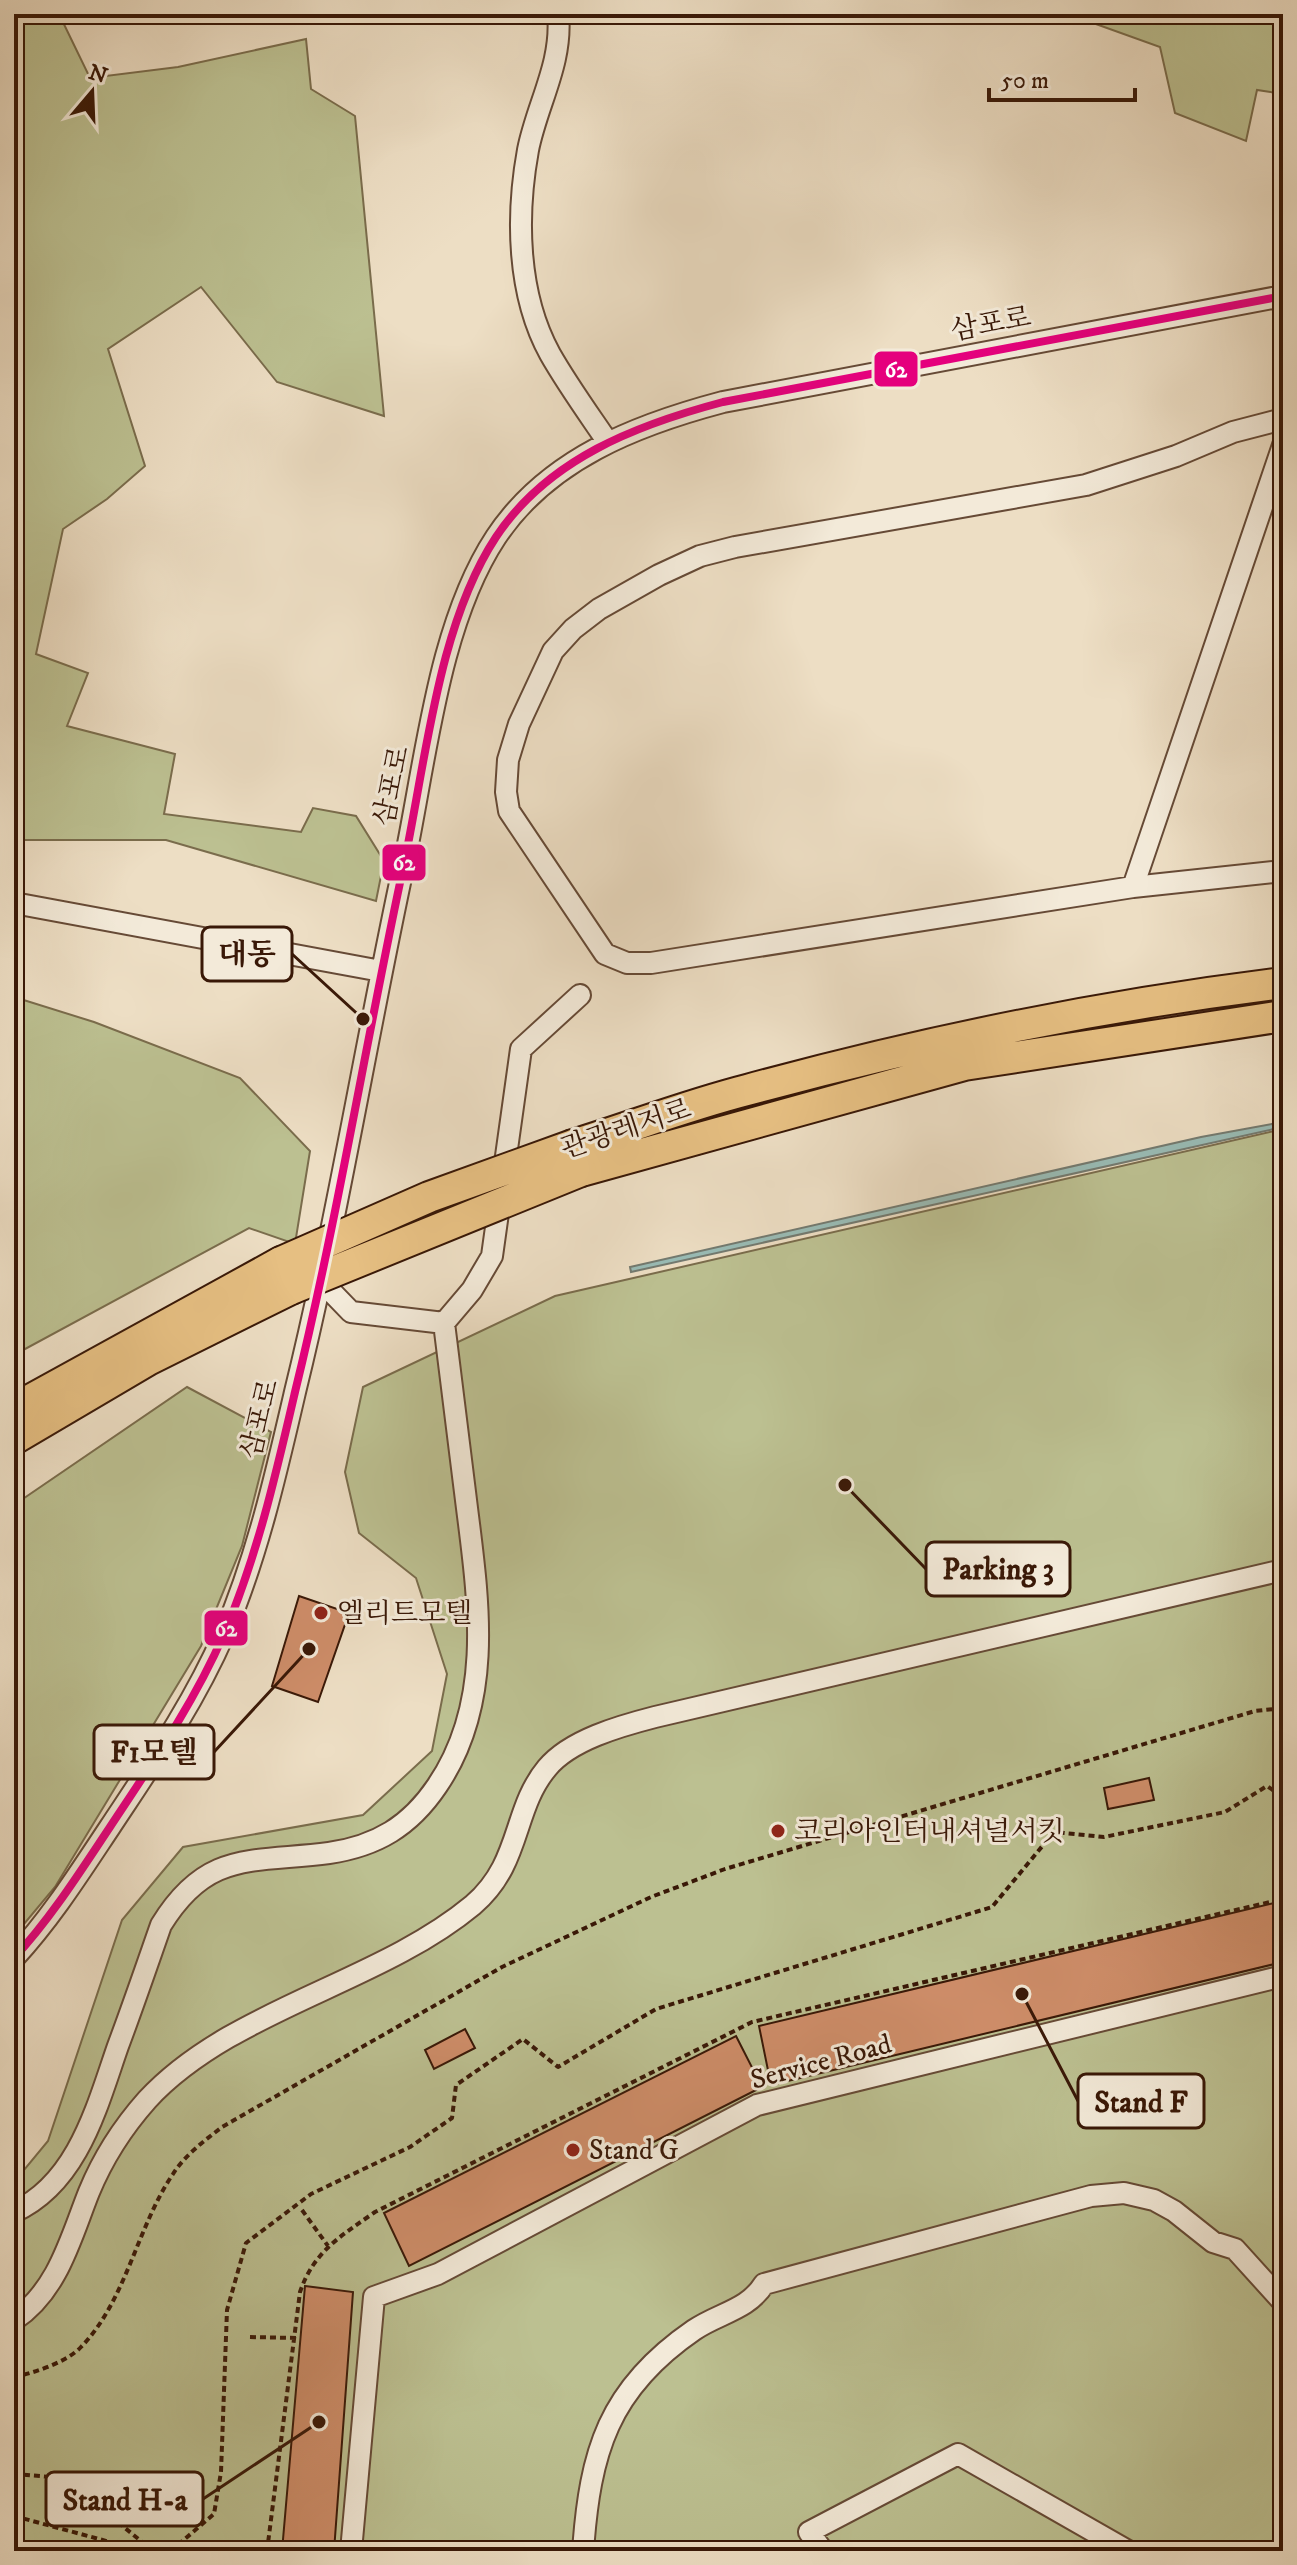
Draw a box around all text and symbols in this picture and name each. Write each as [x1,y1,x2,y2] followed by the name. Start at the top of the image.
[52,52,132,132] north arrow
[989,52,1135,102] scale bar
[85,59,111,90] text: N
[1001,66,1049,96] text: 50 m
[948,300,1034,348] street label: 삼포로
[873,350,919,388] line badge: 62
[885,357,908,384] text: 62
[366,743,418,829] street label: 삼포로
[381,843,427,882] line badge: 62
[393,850,416,877] text: 62
[202,927,292,981] callout: 대동
[218,937,276,974] text: 대동
[556,1091,696,1167] street label: 관광레저로
[233,1375,287,1463] street label: 삼포로
[926,1542,1070,1596] callout: Parking 3
[942,1552,1054,1589] text: Parking 3
[337,1596,472,1631] place label: 엘리트모텔
[312,1604,330,1622] marker: 엘리트모텔
[203,1609,249,1647] line badge: 62
[215,1616,238,1643] text: 62
[94,1725,214,1779] callout: F1모텔
[110,1735,198,1772] text: F1모텔
[794,1814,1064,1849] place label: 코리아인터내셔널서킷
[769,1822,787,1840] marker: 코리아인터내셔널서킷
[747,2026,895,2098] street label: Service Road
[1078,2074,1204,2128] callout: Stand F
[1094,2085,1188,2122] text: Stand F
[589,2133,679,2168] place label: Stand G
[564,2141,582,2159] marker: Stand G
[46,2472,203,2526] callout: Stand H-a
[62,2483,189,2520] text: Stand H-a

